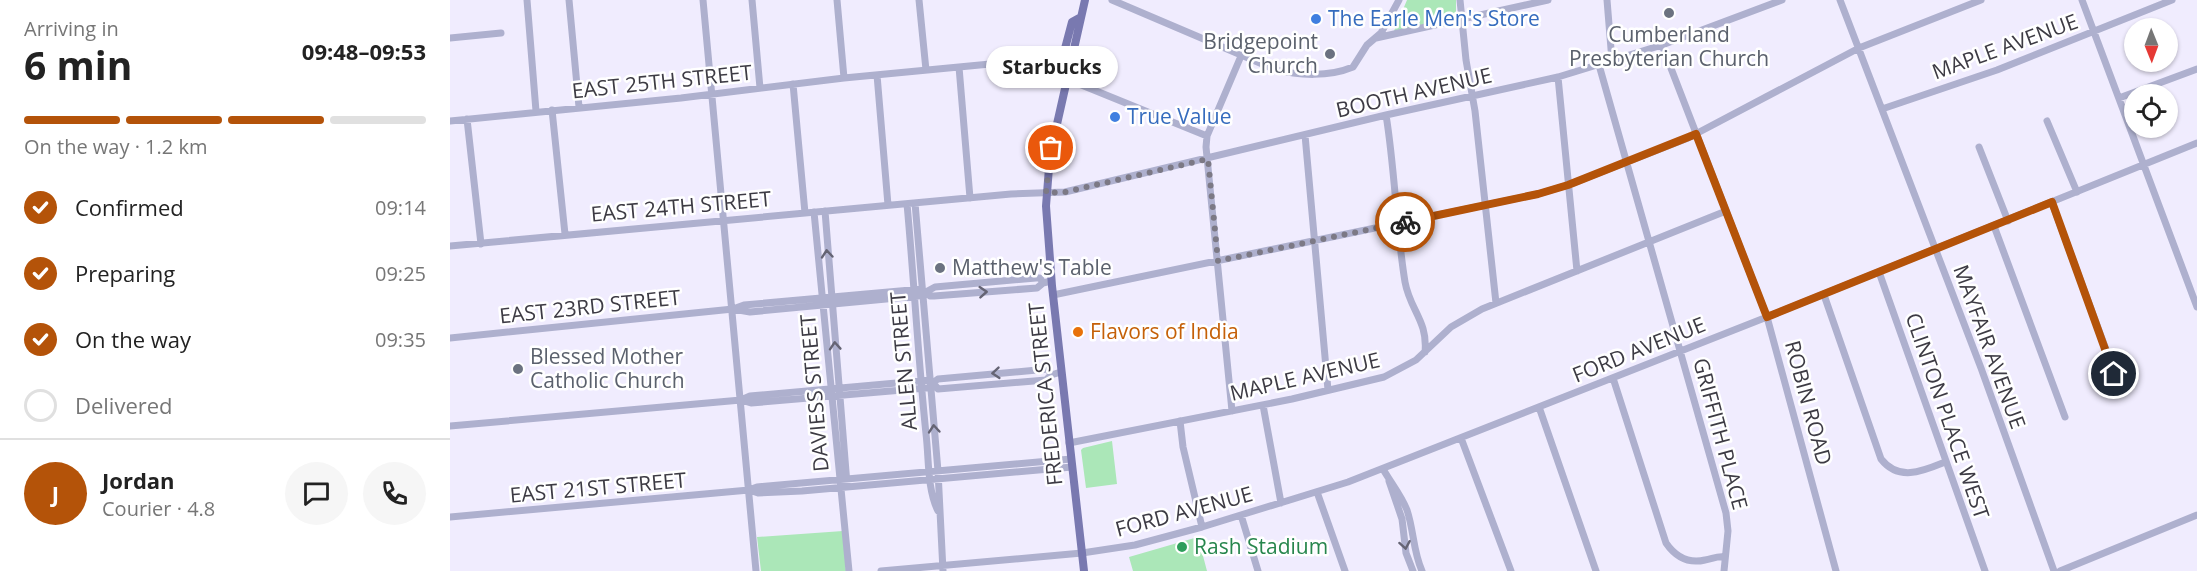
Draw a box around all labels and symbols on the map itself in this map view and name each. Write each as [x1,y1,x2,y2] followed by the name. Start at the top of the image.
[1328,4,1540,32] place label: The Earle Men's Store
[1662,6,1676,20] marker: Cumberland Presbyterian Church
[1928,7,2081,85] street label: MAPLE AVENUE
[1309,12,1323,26] marker: The Earle Men's Store
[2124,18,2178,72] north arrow
[1569,20,1769,72] place label: Cumberland Presbyterian Church
[1203,27,1318,79] place label: Bridgepoint Church
[985,46,1117,88] callout: Starbucks
[1323,47,1337,61] marker: Bridgepoint Church
[570,58,754,104] street label: EAST 25TH STREET
[1333,61,1494,124] street label: BOOTH AVENUE
[1127,102,1231,130] place label: True Value
[1108,110,1122,124] marker: True Value
[1025,122,1076,173] pin
[590,184,773,228] street label: EAST 24TH STREET
[1375,192,1435,252] courier
[821,250,834,259] one-way arrow
[952,253,1112,281] place label: Matthew's Table
[933,261,947,275] marker: Matthew's Table
[1947,261,2033,433] street label: MAYFAIR AVENUE
[498,283,682,329] street label: EAST 23RD STREET
[978,286,987,299] one-way arrow
[883,290,923,432] street label: ALLEN STREET
[1021,301,1069,487] street label: FREDERICA STREET
[1899,309,1997,523] street label: CLINTON PLACE WEST
[1568,310,1709,388] street label: FORD AVENUE
[793,313,835,473] street label: DAVIESS STREET
[1090,317,1239,345] place label: Flavors of India
[1071,325,1085,339] marker: Flavors of India
[1779,337,1839,468] street label: ROBIN ROAD
[530,342,685,394] place label: Blessed Mother Catholic Church
[829,342,842,351] one-way arrow
[1227,345,1383,407] street label: MAPLE AVENUE
[2088,348,2139,399] pin
[1687,355,1755,513] street label: GRIFFITH PLACE
[511,362,525,376] marker: Blessed Mother Catholic Church
[992,366,1001,379] one-way arrow
[928,425,941,434] one-way arrow
[509,465,688,509] street label: EAST 21ST STREET
[1112,479,1256,543] street label: FORD AVENUE
[1194,532,1328,560] place label: Rash Stadium
[1175,540,1189,554] marker: Rash Stadium
[1398,540,1411,550] one-way arrow

